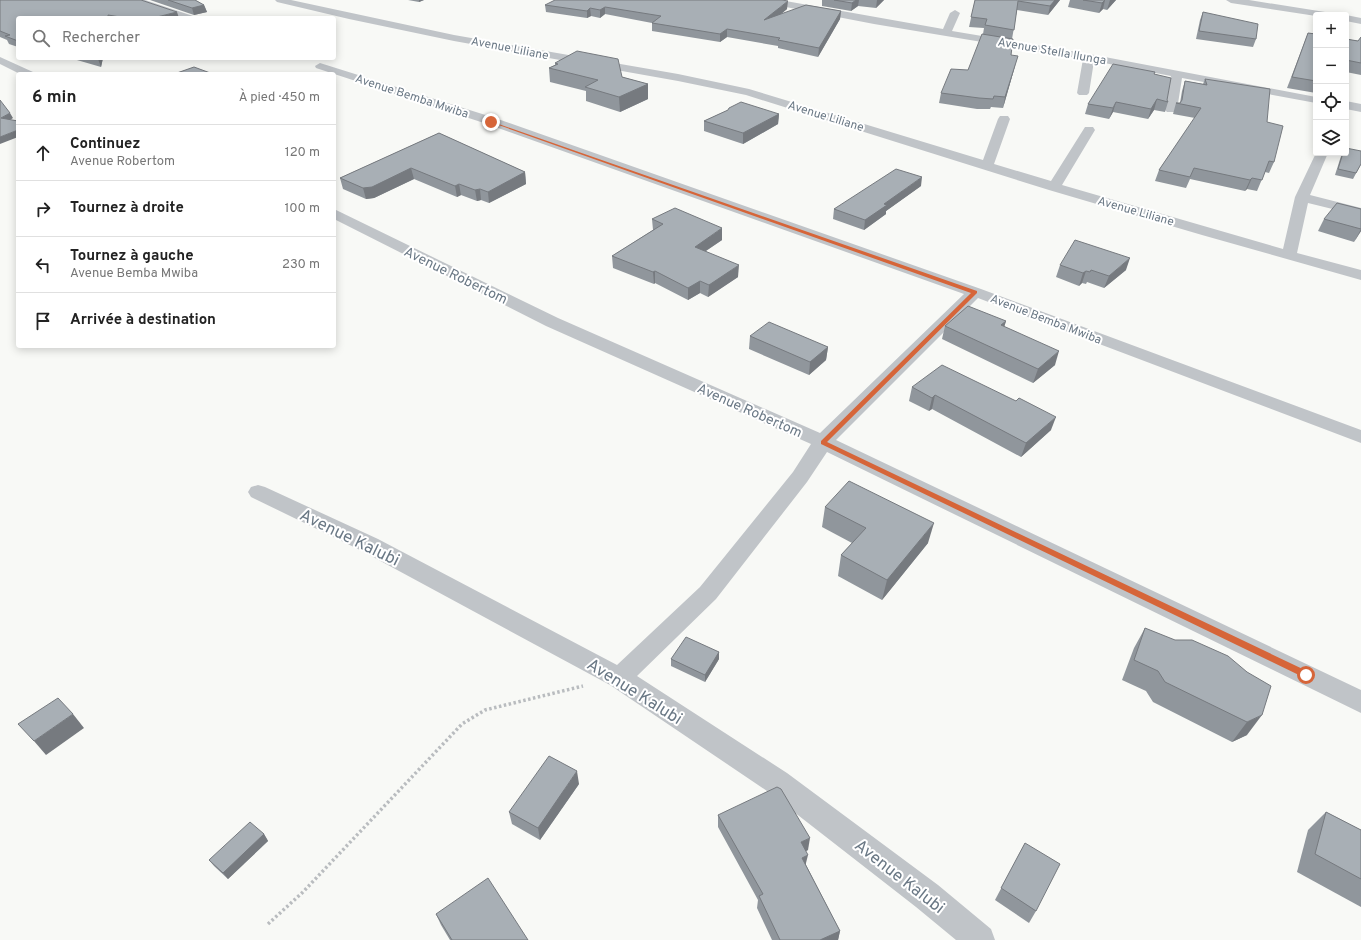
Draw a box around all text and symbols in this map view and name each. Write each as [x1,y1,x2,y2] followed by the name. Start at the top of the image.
[1313,12,1349,156] map controls
[1313,12,1349,48] button: +
[16,16,336,60] search box
[30,27,52,49] icon: search
[62,29,140,48] text: Rechercher
[470,34,550,64] street label: Avenue Liliane
[996,35,1107,69] street label: Avenue Stella Ilunga
[1313,48,1349,84] button: −
[353,71,470,123] street label: Avenue Bemba Mwiba
[1313,84,1349,120] button: locate
[32,87,76,109] text: 6 min
[239,90,320,106] text: À pied · 450 m
[786,98,866,136] street label: Avenue Liliane
[482,113,500,131] route end
[1313,120,1349,156] button: layers
[70,135,140,154] text: Continuez
[32,142,54,164] icon: ahead
[285,145,320,161] text: 120 m
[70,154,175,170] text: Avenue Robertom
[1096,193,1176,231] street label: Avenue Liliane
[32,198,54,220] icon: right
[70,199,184,218] text: Tournez à droite
[284,201,320,217] text: 100 m
[401,244,510,309] street label: Avenue Robertom
[70,247,194,266] text: Tournez à gauche
[32,254,54,276] icon: left
[282,257,320,273] text: 230 m
[70,266,198,282] text: Avenue Bemba Mwiba
[988,291,1104,349] street label: Avenue Bemba Mwiba
[32,310,54,332] icon: arrive
[70,311,216,330] text: Arrivée à destination
[694,381,804,442] street label: Avenue Robertom
[295,505,403,572] street label: Avenue Kalubi
[582,655,686,731] street label: Avenue Kalubi
[1297,666,1315,684] route start
[849,835,948,920] street label: Avenue Kalubi

